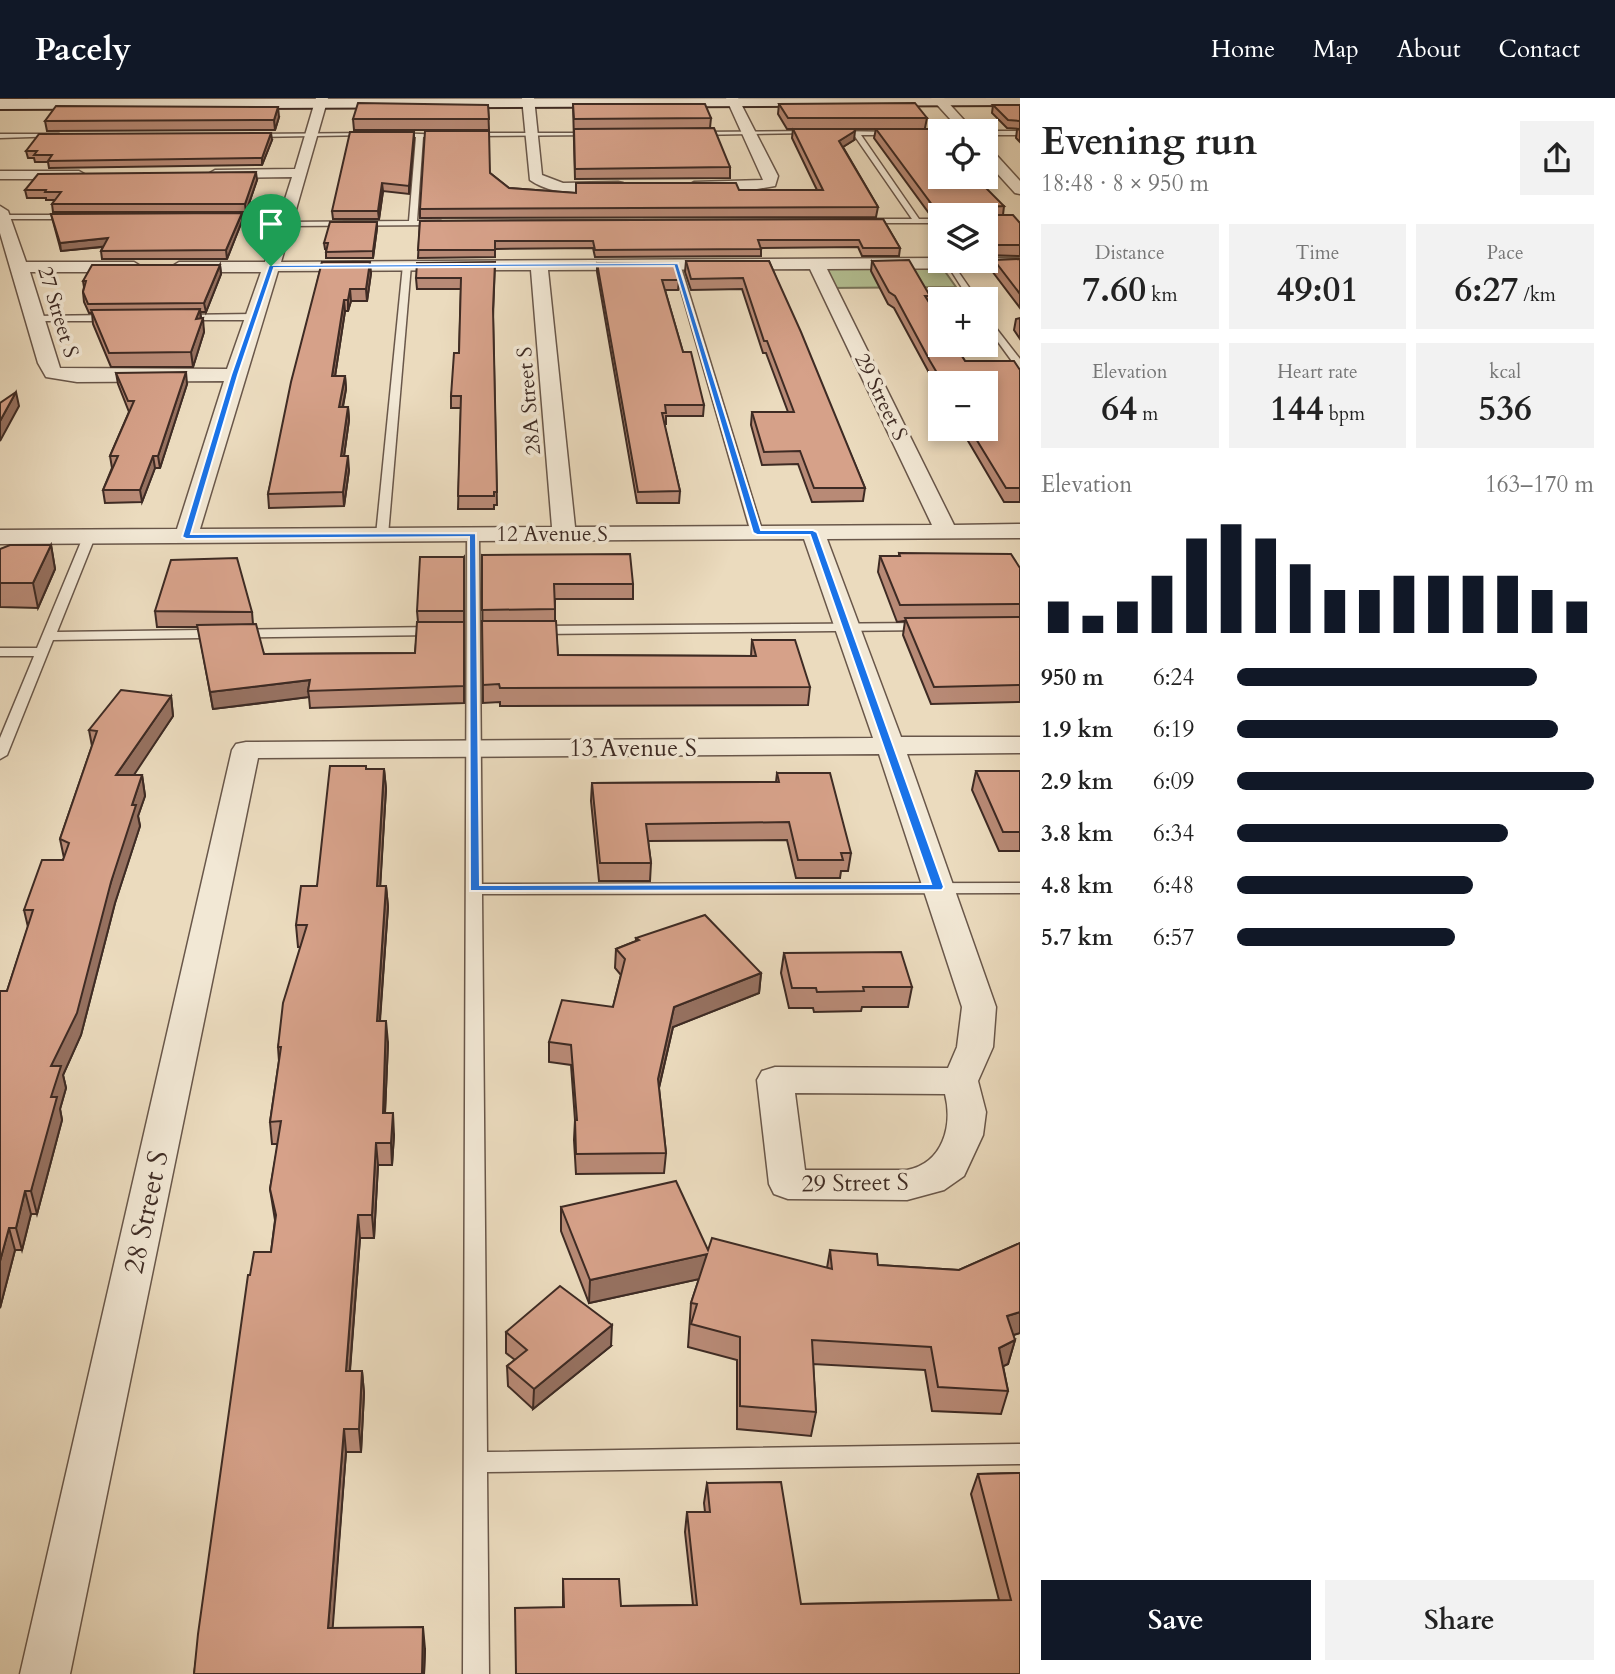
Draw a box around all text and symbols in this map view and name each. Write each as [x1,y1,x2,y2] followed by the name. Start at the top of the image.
[35,27,131,72] text: Pacely
[1211,33,1275,66] text: Home
[1313,33,1359,66] text: Map
[1397,33,1461,66] text: About
[1499,33,1580,66] text: Contact
[1041,116,1257,168] text: Evening run
[928,119,998,441] map controls
[928,119,998,189] button: locate
[1520,121,1594,195] button: share
[1041,168,1209,199] text: 18:48 · 8 × 950 m
[241,194,301,266] pin
[928,203,998,273] button: layers
[252,205,290,243] icon: arrive
[1095,240,1165,266] text: Distance
[1296,240,1339,266] text: Time
[1487,240,1524,266] text: Pace
[30,263,86,361] street label: 27 Street S
[1082,266,1146,314] text: 7.60
[1277,266,1358,314] text: 49:01
[1454,266,1518,314] text: 6:27
[1146,282,1177,308] text: km
[1518,282,1556,308] text: /km
[928,287,998,357] button: +
[510,346,548,456] street label: 28A Street S
[847,348,915,446] street label: 29 Street S
[1092,359,1168,385] text: Elevation
[1277,359,1358,385] text: Heart rate
[1489,359,1521,385] text: kcal
[928,371,998,441] button: −
[1101,385,1137,433] text: 64
[1270,385,1324,433] text: 144
[1478,385,1532,433] text: 536
[1137,401,1158,427] text: m
[1324,401,1365,427] text: bpm
[1041,469,1132,500] text: Elevation
[1485,469,1594,500] text: 163–170 m
[496,520,608,549] street label: 12 Avenue S
[1041,662,1104,693] text: 950 m
[1153,662,1194,693] text: 6:24
[1041,714,1113,745] text: 1.9 km
[1153,714,1194,745] text: 6:19
[569,732,697,765] street label: 13 Avenue S
[1041,766,1113,797] text: 2.9 km
[1153,766,1194,797] text: 6:09
[1041,818,1113,849] text: 3.8 km
[1153,818,1194,849] text: 6:34
[1041,870,1113,901] text: 4.8 km
[1153,870,1194,901] text: 6:48
[1041,922,1113,953] text: 5.7 km
[1153,922,1194,953] text: 6:57
[114,1147,178,1277] street label: 28 Street S
[801,1166,909,1200] street label: 29 Street S
[1041,1580,1311,1660] button: Save
[1325,1580,1594,1660] button: Share

